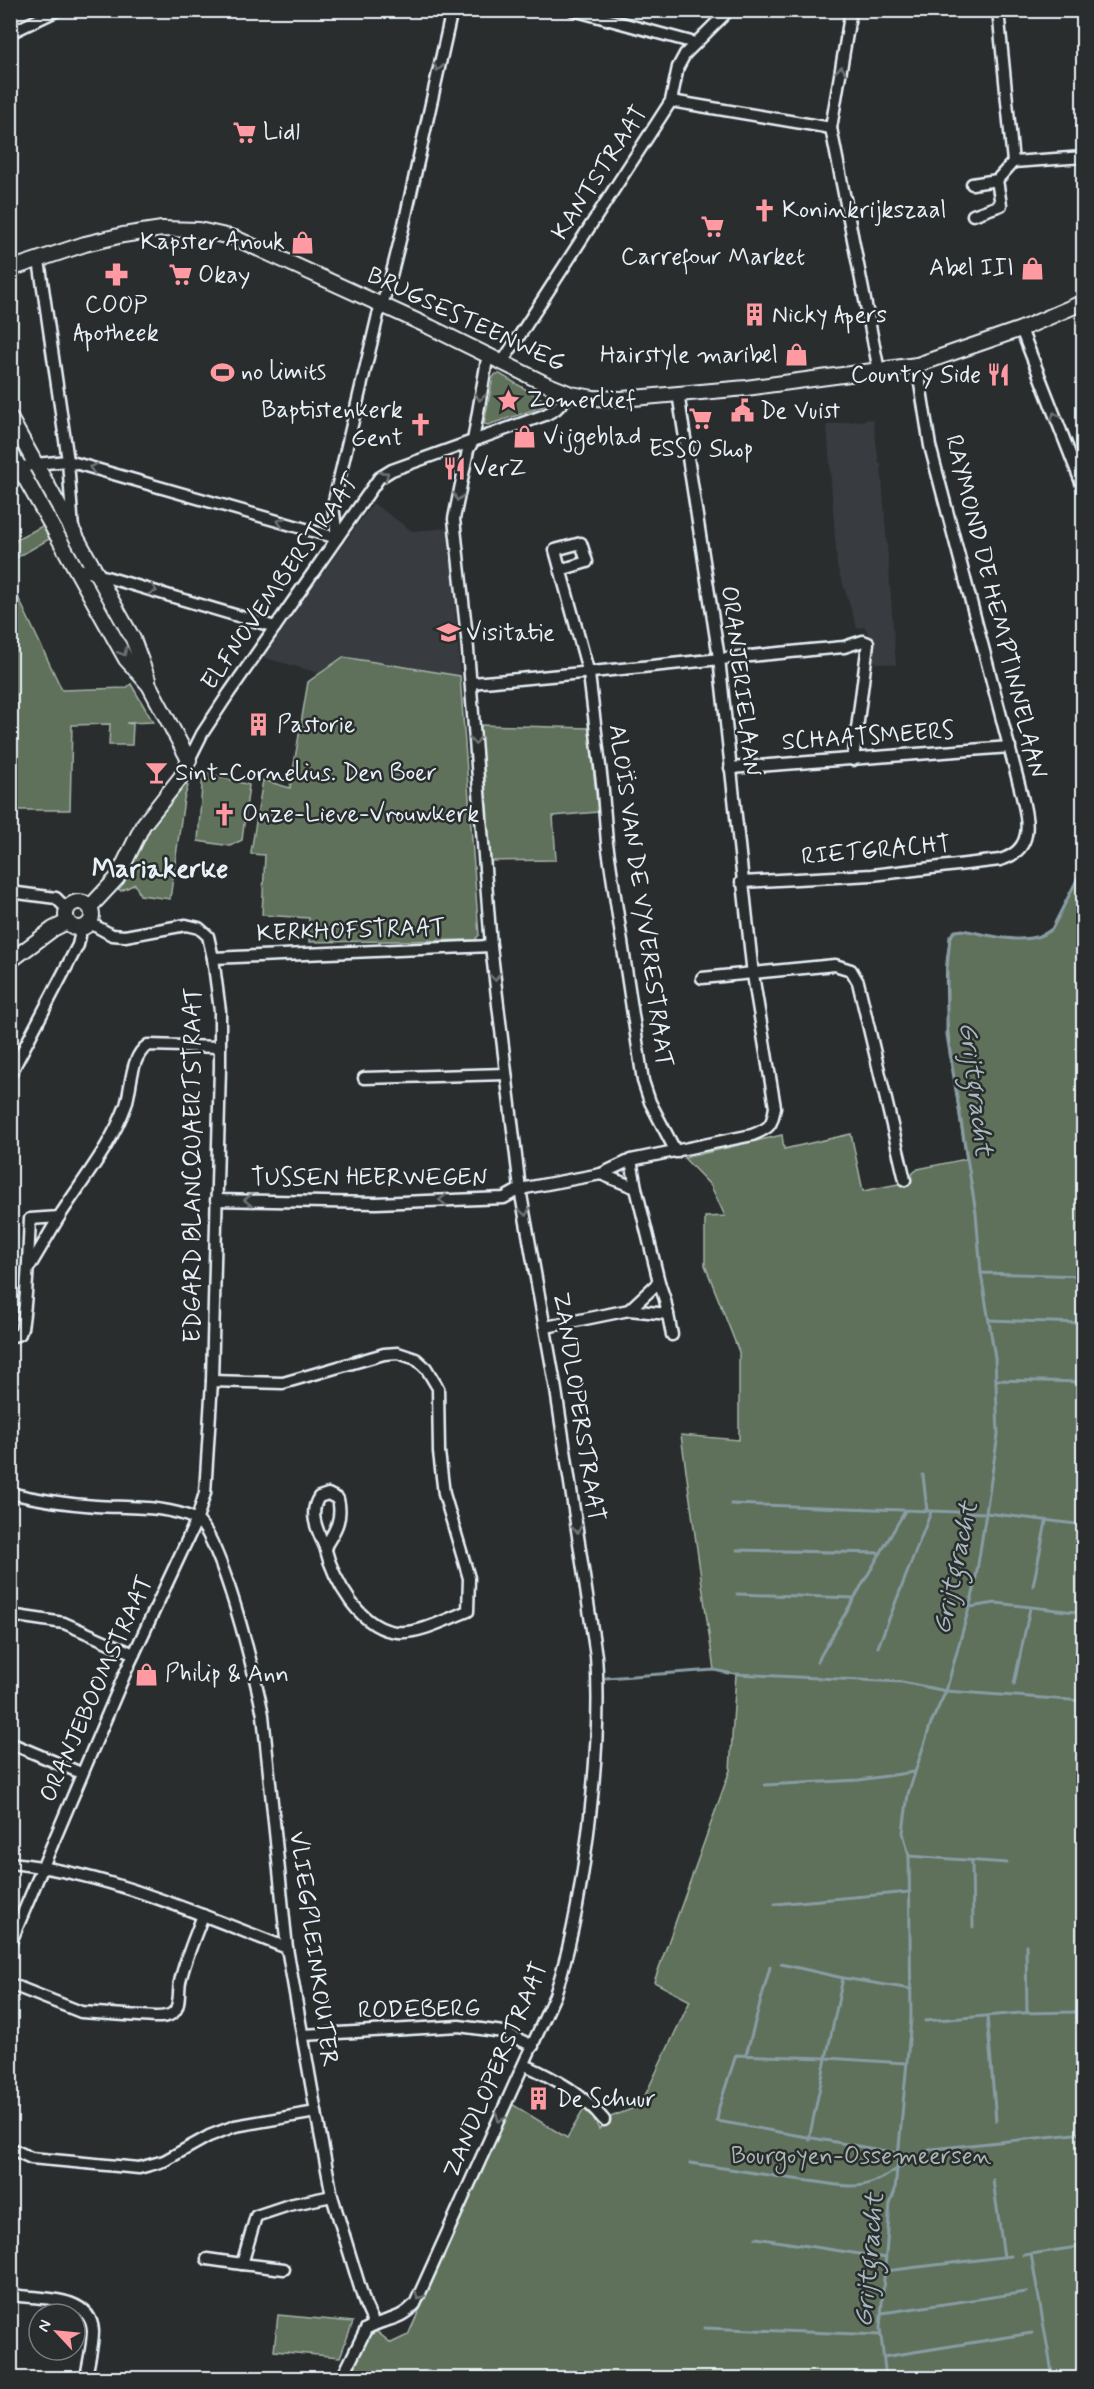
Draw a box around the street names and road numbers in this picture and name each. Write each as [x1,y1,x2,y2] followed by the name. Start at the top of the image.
[545,100,655,246] street label: KANTSTRAAT
[362,260,570,380] street label: BRUGSESTEENWEG
[937,432,1053,782] street label: RAYMOND DE HEMPTINNELAAN
[194,467,368,696] street label: ELFNOVEMBERSTRAAT
[713,584,767,779] street label: ORANJERIELAAN
[781,716,955,758] street label: SCHAATSMEERS
[601,722,679,1070] street label: ALOÏS VAN DE VYVERESTRAAT
[800,829,952,873] street label: RIETGRACHT
[256,912,446,950] street label: KERKHOFSTRAAT
[178,987,209,1343] street label: EDGARD BLANCQUAERTSTRAAT
[251,1163,488,1194] street label: TUSSEN HEERWEGEN
[545,1290,611,1524] street label: ZANDLOPERSTRAAT
[33,1571,161,1807] street label: ORANJEBOOMSTRAAT
[281,1829,345,2069] street label: VLIEGPLEINKOUTER
[436,1957,556,2183] street label: ZANDLOPERSTRAAT
[358,1993,481,2027] street label: RODEBERG

